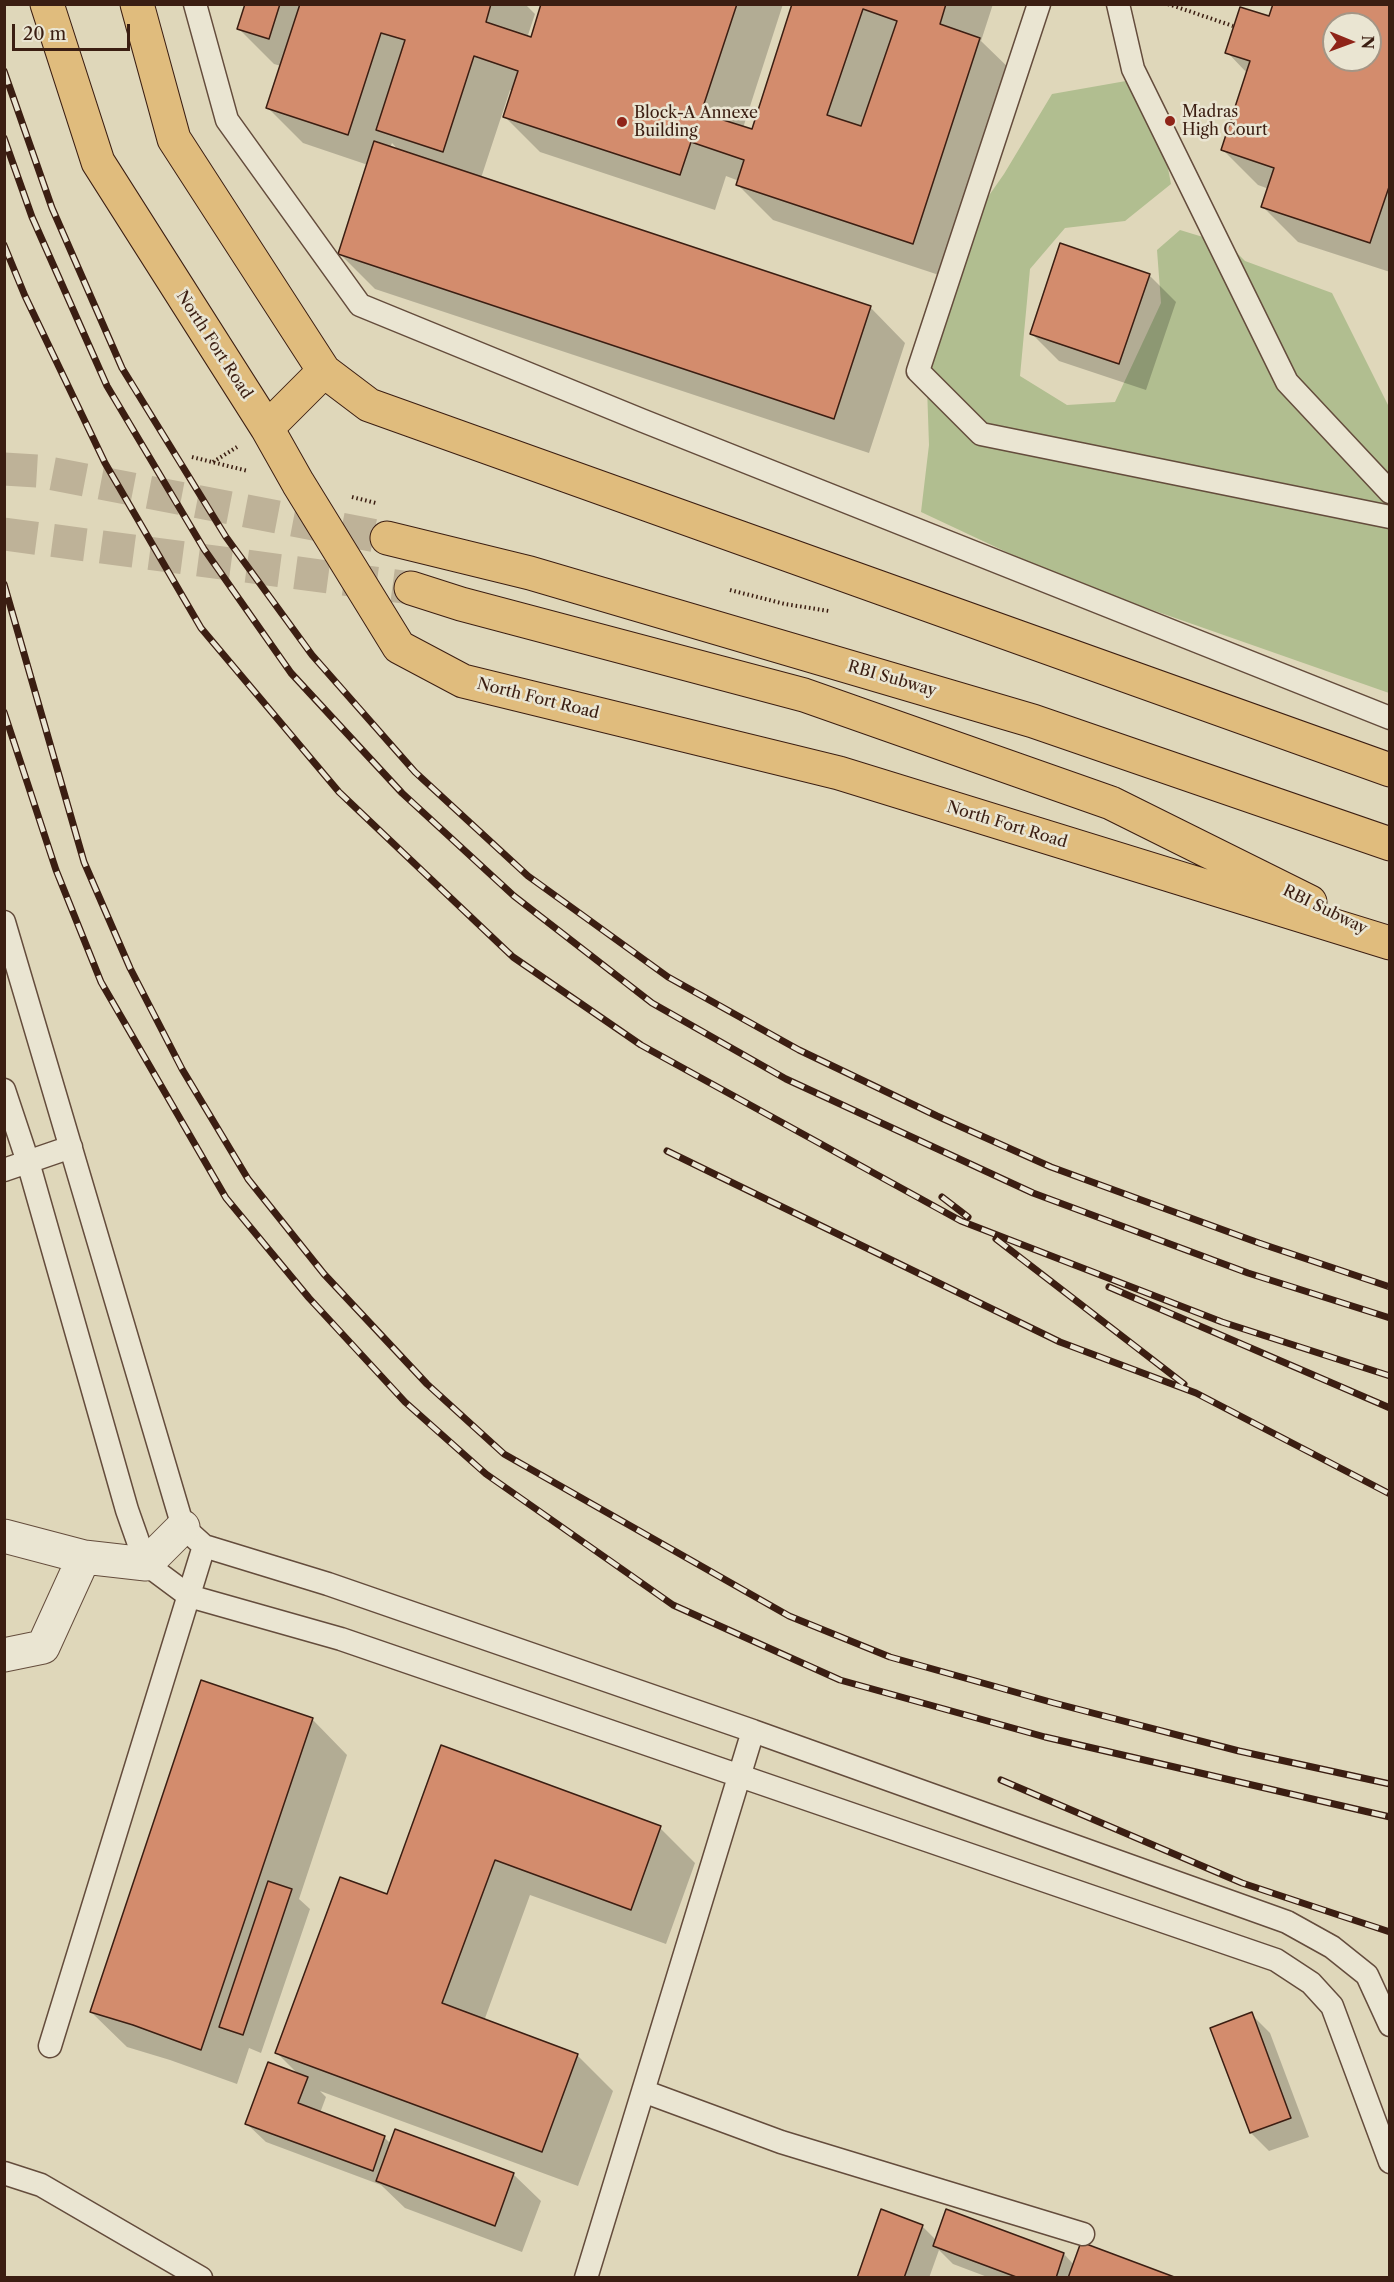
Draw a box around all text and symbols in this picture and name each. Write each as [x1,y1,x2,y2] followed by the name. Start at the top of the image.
[15,12,134,50] scale bar
[1322,12,1382,72] north arrow
[23,23,66,45] text: 20 m
[1358,35,1378,49] text: N
[1182,102,1268,140] place label: Madras High Court
[634,103,758,141] place label: Block-A Annexe Building
[1163,114,1177,128] marker: Madras High Court
[615,115,629,129] marker: Block-A Annexe Building
[172,287,256,403] street label: North Fort Road
[845,657,939,701] street label: RBI Subway
[475,675,601,723] street label: North Fort Road
[944,798,1070,852] street label: North Fort Road
[1280,881,1370,939] street label: RBI Subway

